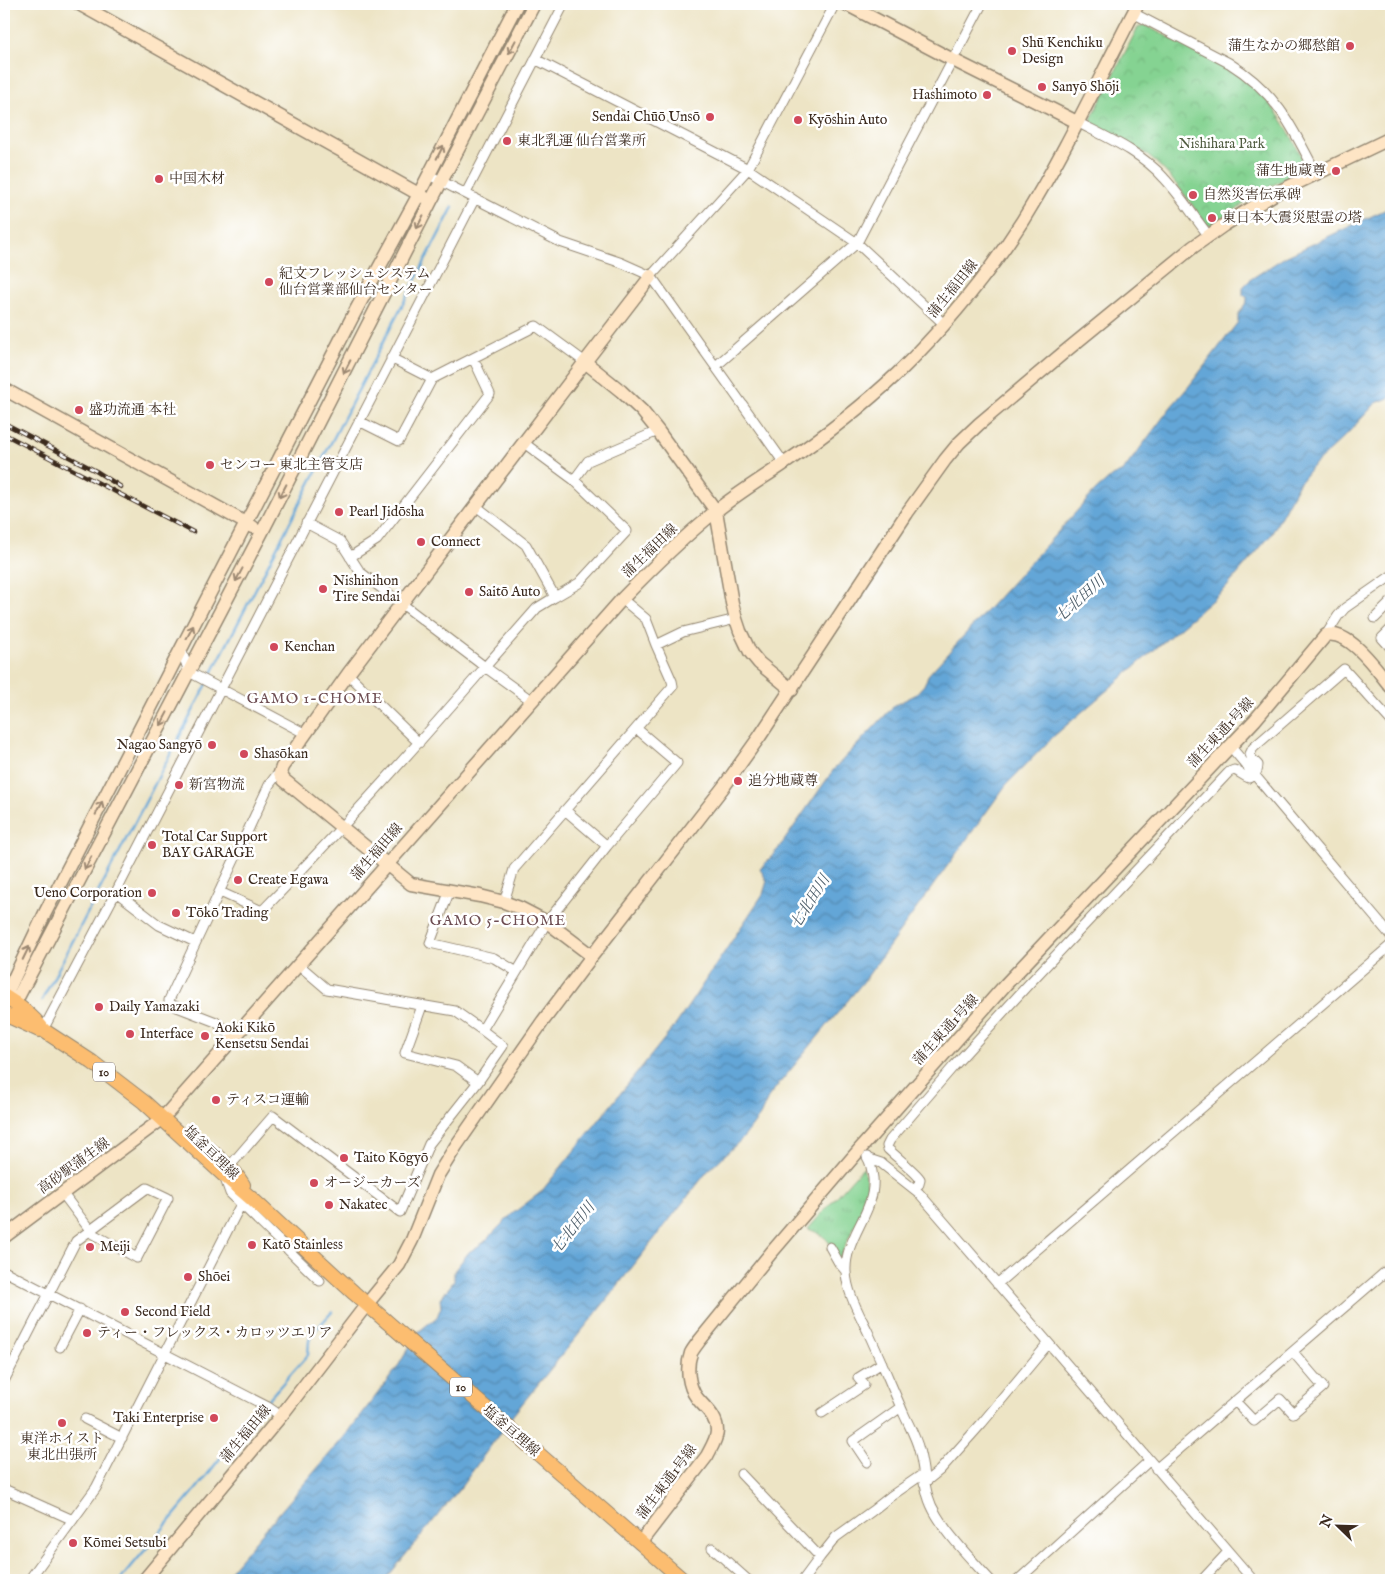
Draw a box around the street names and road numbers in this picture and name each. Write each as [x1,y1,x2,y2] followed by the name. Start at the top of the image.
[924,256,982,322] street label: 蒲生福田線
[619,520,681,582] street label: 蒲生福田線
[1184,694,1258,772] street label: 蒲生東通1号線
[347,820,407,884] street label: 蒲生福田線
[909,991,983,1069] street label: 蒲生東通1号線
[93,1062,115,1082] road number: 10
[180,1122,242,1184] street label: 塩釜亘理線
[35,1134,113,1198] street label: 高砂駅蒲生線
[450,1378,472,1396] road number: 10
[217,1401,275,1467] street label: 蒲生福田線
[479,1401,543,1461] street label: 塩釜亘理線
[633,1441,701,1523] street label: 蒲生東通1号線

